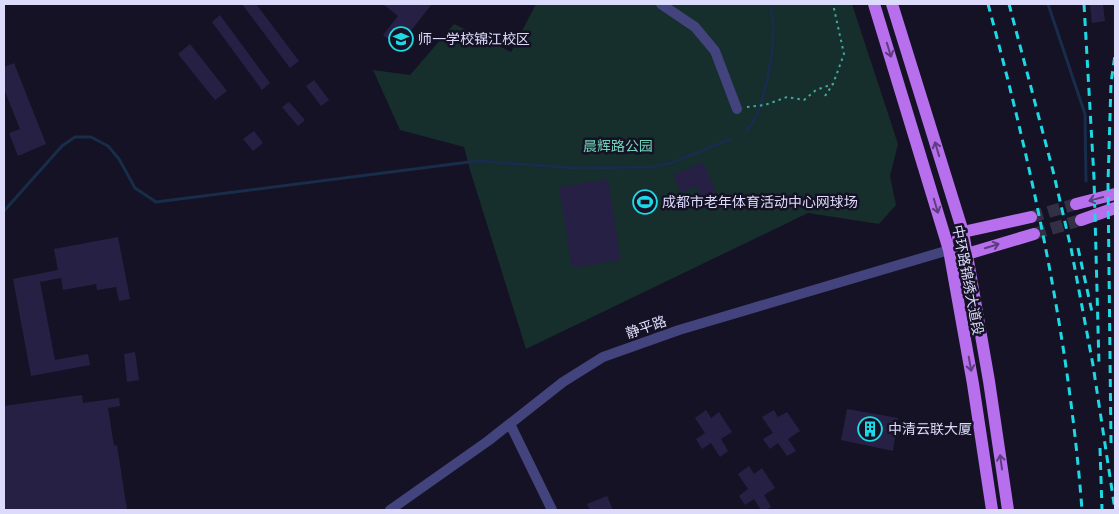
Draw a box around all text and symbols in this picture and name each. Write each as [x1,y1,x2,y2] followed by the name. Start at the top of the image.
[388,26,414,52] school or university icon: 师一学校锦江校区
[418,30,530,48] place label: 师一学校锦江校区
[884,42,894,58] one-way arrow
[583,137,653,155] park label: 晨辉路公园
[932,141,942,157] one-way arrow
[632,189,658,215] sports icon: 成都市老年体育活动中心网球场
[662,193,858,211] place label: 成都市老年体育活动中心网球场
[1088,194,1104,204] one-way arrow
[932,197,942,213] one-way arrow
[948,223,988,337] street label: 中环路锦绣大道段
[984,241,1000,251] one-way arrow
[623,312,669,342] street label: 静平路
[965,356,975,372] one-way arrow
[857,416,883,442] building icon: 中清云联大厦
[888,420,972,438] place label: 中清云联大厦
[996,454,1006,470] one-way arrow

